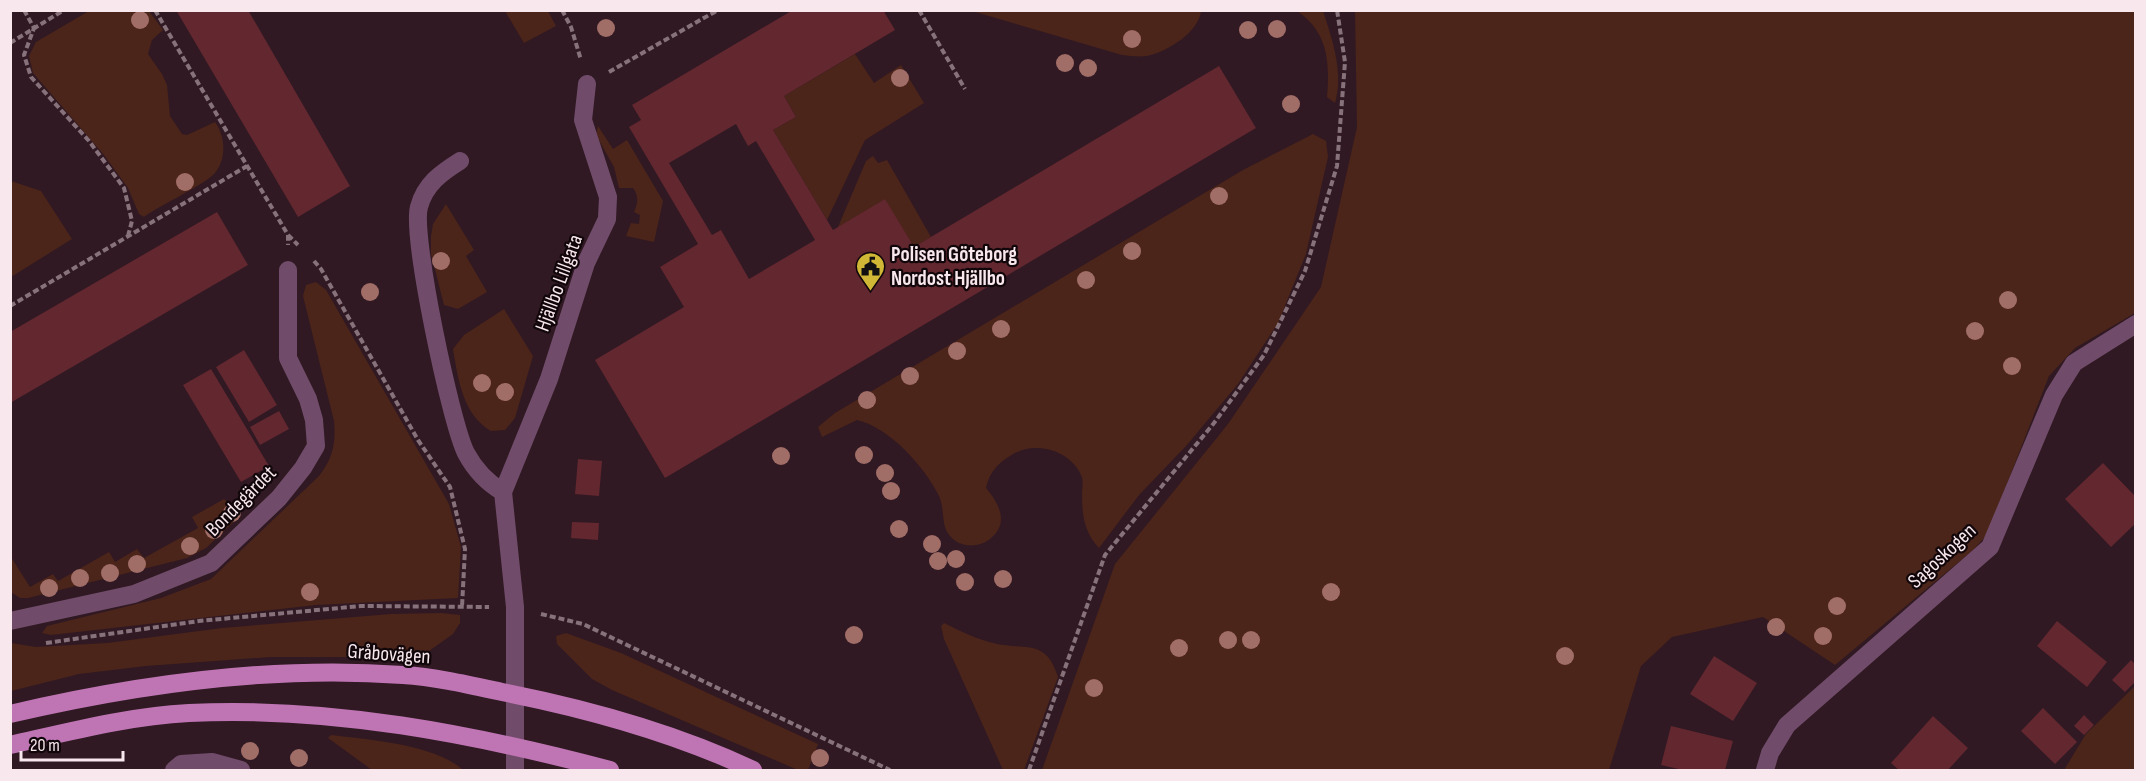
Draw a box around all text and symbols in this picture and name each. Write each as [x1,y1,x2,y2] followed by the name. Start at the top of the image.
[530,231,588,335] street label: Hjällbo Lillgata
[891,242,1017,291] place label: Polisen Göteborg Nordost Hjällbo
[854,250,886,292] public building icon: Polisen Göteborg Nordost Hjällbo
[200,460,282,542] street label: Bondegärdet
[1903,518,1981,594] street label: Sagoskogen
[347,639,431,669] street label: Gråbovägen
[21,724,123,762] scale bar
[30,735,60,756] text: 20 m

